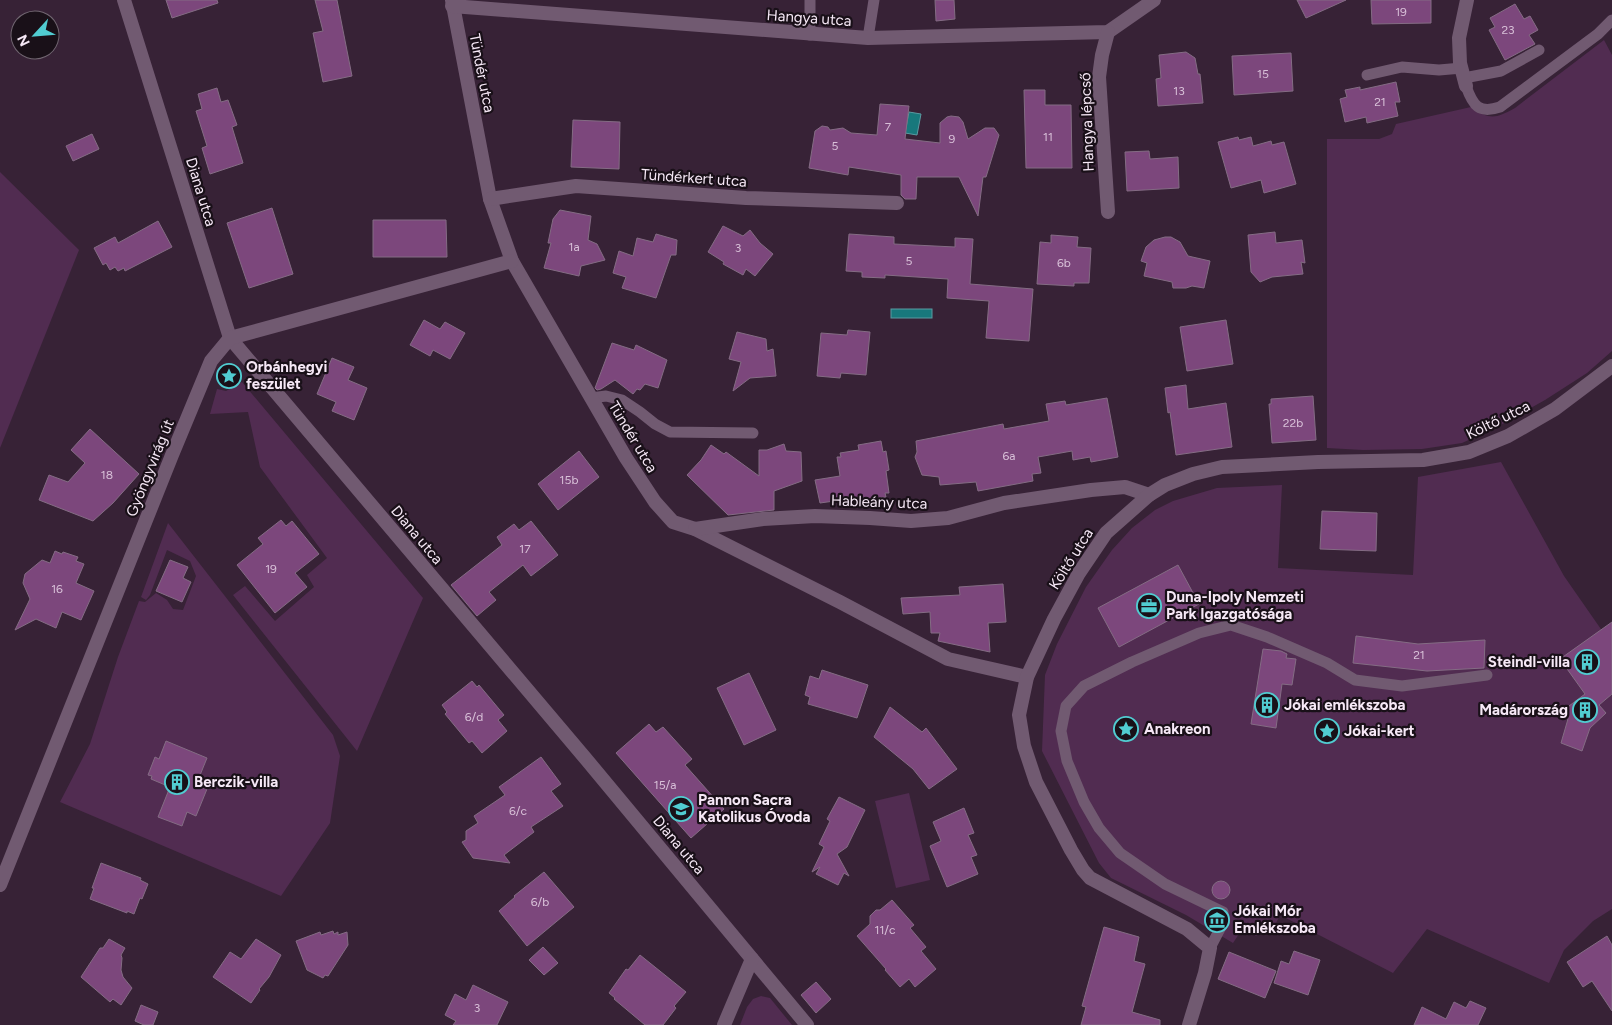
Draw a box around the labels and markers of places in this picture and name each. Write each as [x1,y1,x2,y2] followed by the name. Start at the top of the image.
[246,358,327,393] place label: Orbánhegyi feszület
[216,363,242,389] place icon: Orbánhegyi feszület
[1166,588,1304,623] place label: Duna-Ipoly Nemzeti Park Igazgatósága
[1136,593,1162,619] office icon: Duna-Ipoly Nemzeti Park Igazgatósága
[1574,649,1600,675] building icon: Steindl-villa
[1488,653,1570,671] place label: Steindl-villa
[1254,692,1280,718] building icon: Jókai emlékszoba
[1284,696,1405,714] place label: Jókai emlékszoba
[1572,697,1598,723] building icon: Madárország
[1479,701,1568,719] place label: Madárország
[1113,716,1139,742] place icon: Anakreon
[1314,718,1340,744] place icon: Jókai-kert
[1144,720,1211,738] place label: Anakreon
[1344,722,1414,740] place label: Jókai-kert
[164,769,190,795] building icon: Berczik-villa
[194,773,278,791] place label: Berczik-villa
[698,791,810,826] place label: Pannon Sacra Katolikus Óvoda
[668,796,694,822] school or university icon: Pannon Sacra Katolikus Óvoda
[1234,902,1316,937] place label: Jókai Mór Emlékszoba
[1204,907,1230,933] museum icon: Jókai Mór Emlékszoba

